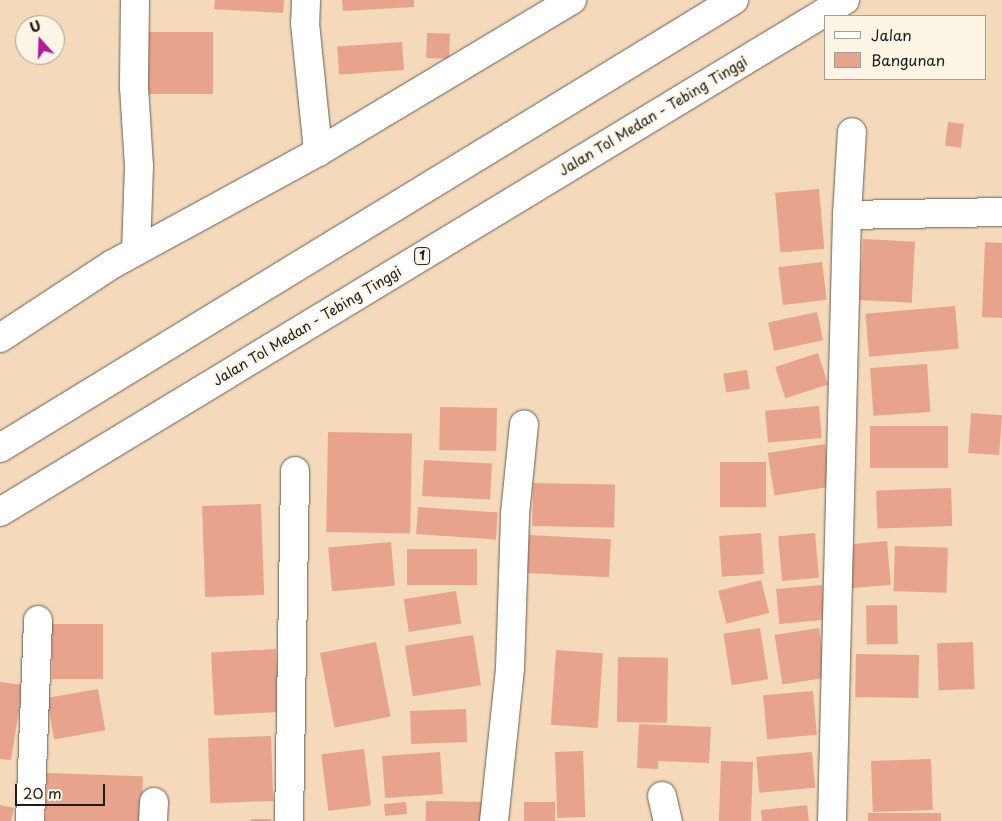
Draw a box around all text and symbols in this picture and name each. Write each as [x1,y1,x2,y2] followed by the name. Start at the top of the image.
[15,15,65,65] north arrow
[26,15,44,38] text: U
[824,15,987,80] legend
[871,23,912,46] text: Jalan
[871,48,945,71] text: Bangunan
[556,53,750,179] street label: Jalan Tol Medan - Tebing Tinggi
[413,247,431,266] road number: 1
[210,263,404,389] street label: Jalan Tol Medan - Tebing Tinggi
[18,774,108,806] scale bar
[23,781,62,804] text: 20 m

